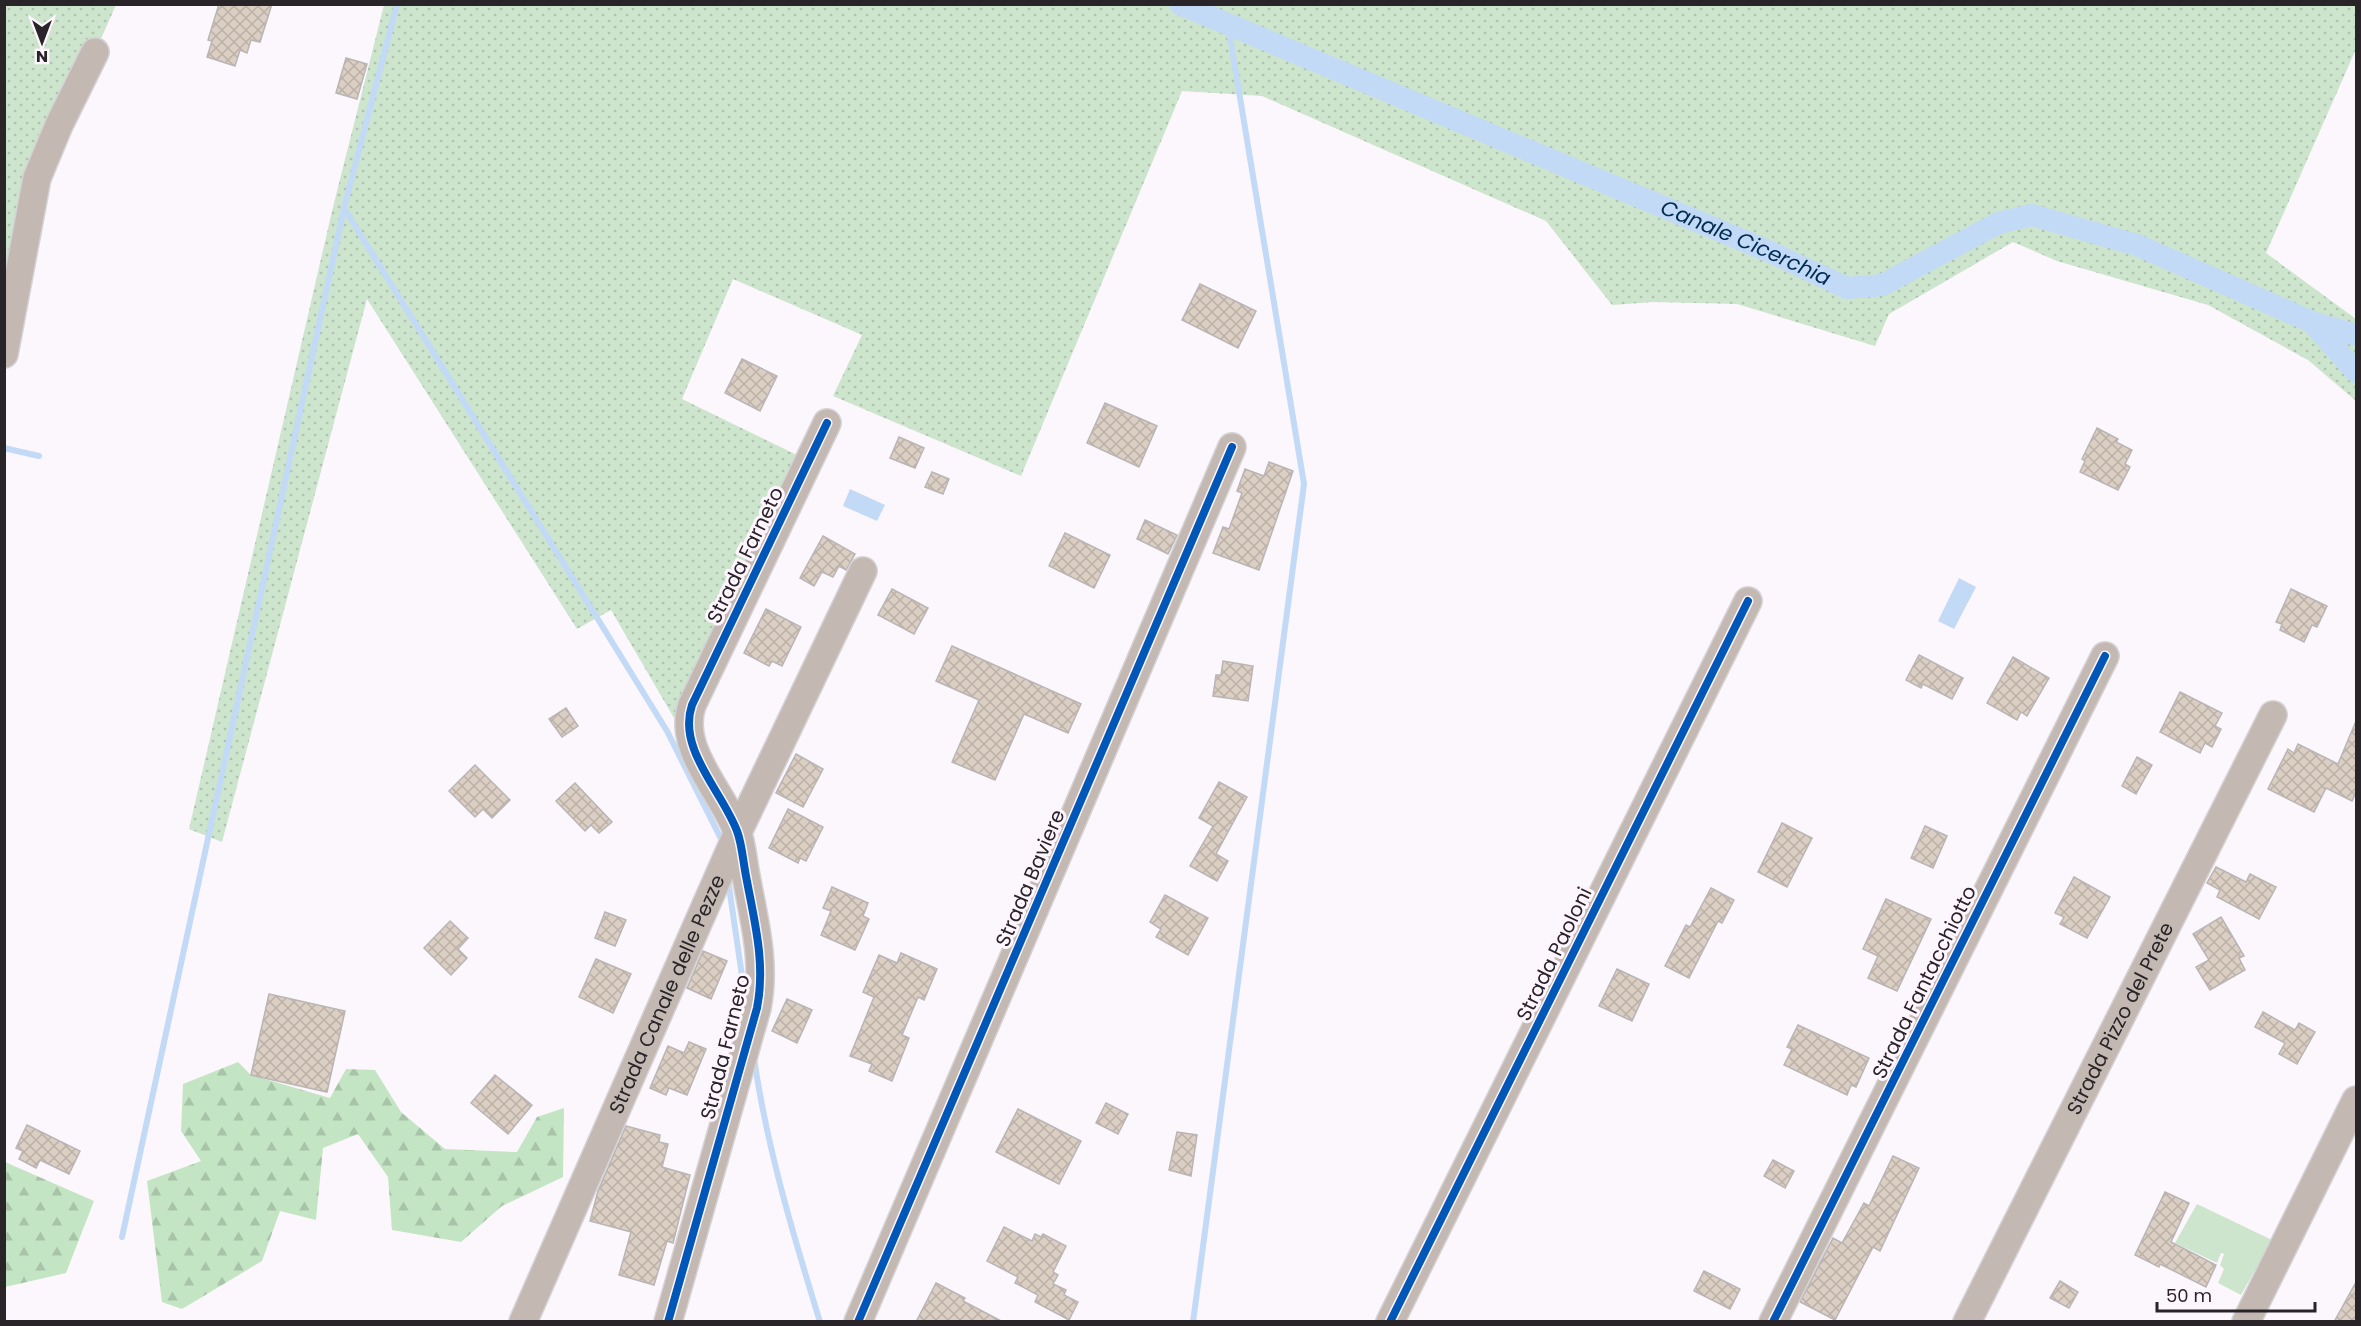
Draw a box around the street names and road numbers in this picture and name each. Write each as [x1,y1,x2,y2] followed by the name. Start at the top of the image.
[700,482,790,628] street label: Strada Farneto
[988,805,1072,951] street label: Strada Baviere
[602,870,732,1118] street label: Strada Canale delle Pezze
[1865,881,1983,1083] street label: Strada Fantacchiotto
[1509,882,1599,1026] street label: Strada Paoloni
[2060,917,2180,1120] street label: Strada Pizzo del Prete
[693,971,757,1123] street label: Strada Farneto

